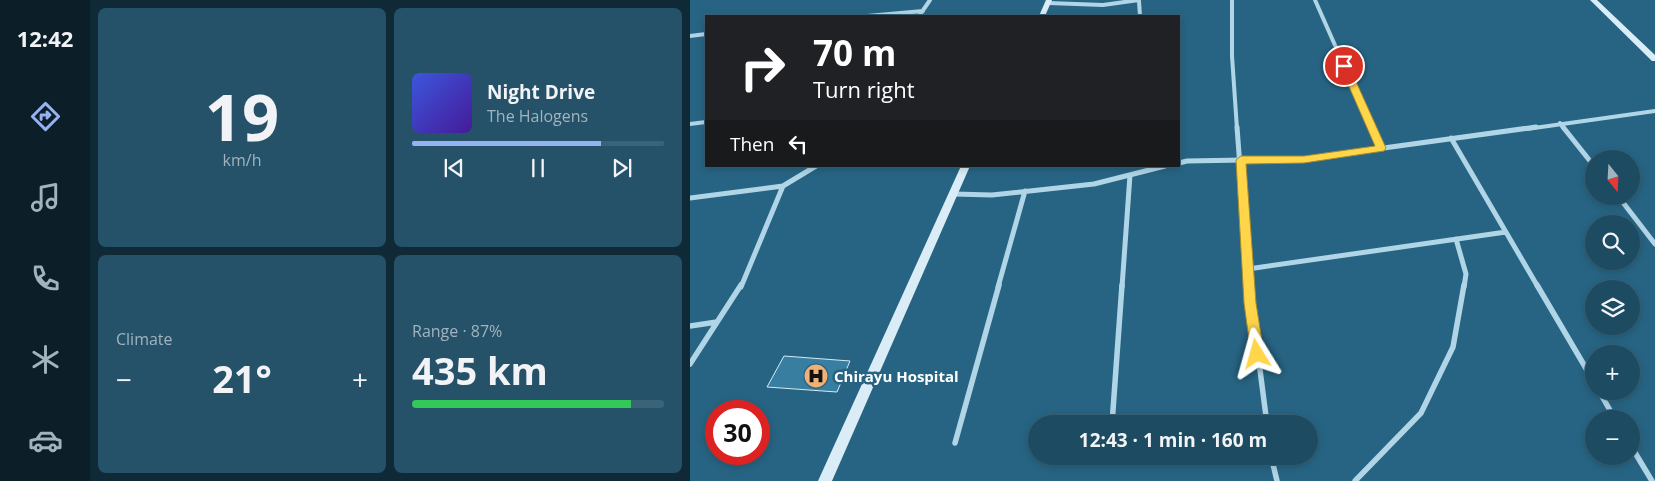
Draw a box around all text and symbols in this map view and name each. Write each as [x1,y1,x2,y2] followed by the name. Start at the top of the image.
[17,23,73,53] text: 12:42
[813,29,896,76] text: 70 m
[730,35,795,100] icon: right
[1323,45,1365,87] pin
[1330,52,1358,80] icon: arrive
[205,72,279,160] text: 19
[813,74,915,104] text: Turn right
[487,79,595,105] text: Night Drive
[28,99,63,134] icon: directions
[487,105,588,127] text: The Halogens
[784,130,812,158] icon: left
[730,131,774,157] text: Then
[223,149,261,171] text: km/h
[1585,150,1640,205] north arrow
[1585,150,1640,465] map controls
[440,154,468,182] icon: previous
[524,154,552,182] icon: pause
[608,154,636,182] icon: next
[28,180,63,215] icon: music
[1585,215,1640,270] button: search
[28,261,63,296] icon: phone
[1585,280,1640,335] button: layers
[412,320,502,342] text: Range · 87%
[1230,327,1282,379] position arrow
[116,328,173,350] text: Climate
[28,342,63,377] icon: climate
[412,344,548,396] text: 435 km
[1585,345,1640,400] button: +
[212,352,272,404] text: 21°
[116,360,132,398] text: −
[352,360,368,398] text: +
[803,363,829,389] hospital icon: Chirayu Hospital
[834,366,959,386] place label: Chirayu Hospital
[705,400,770,465] speed limit sign: 30
[1585,410,1640,465] button: −
[28,423,63,458] icon: car
[1079,427,1267,453] text: 12:43 · 1 min · 160 m

